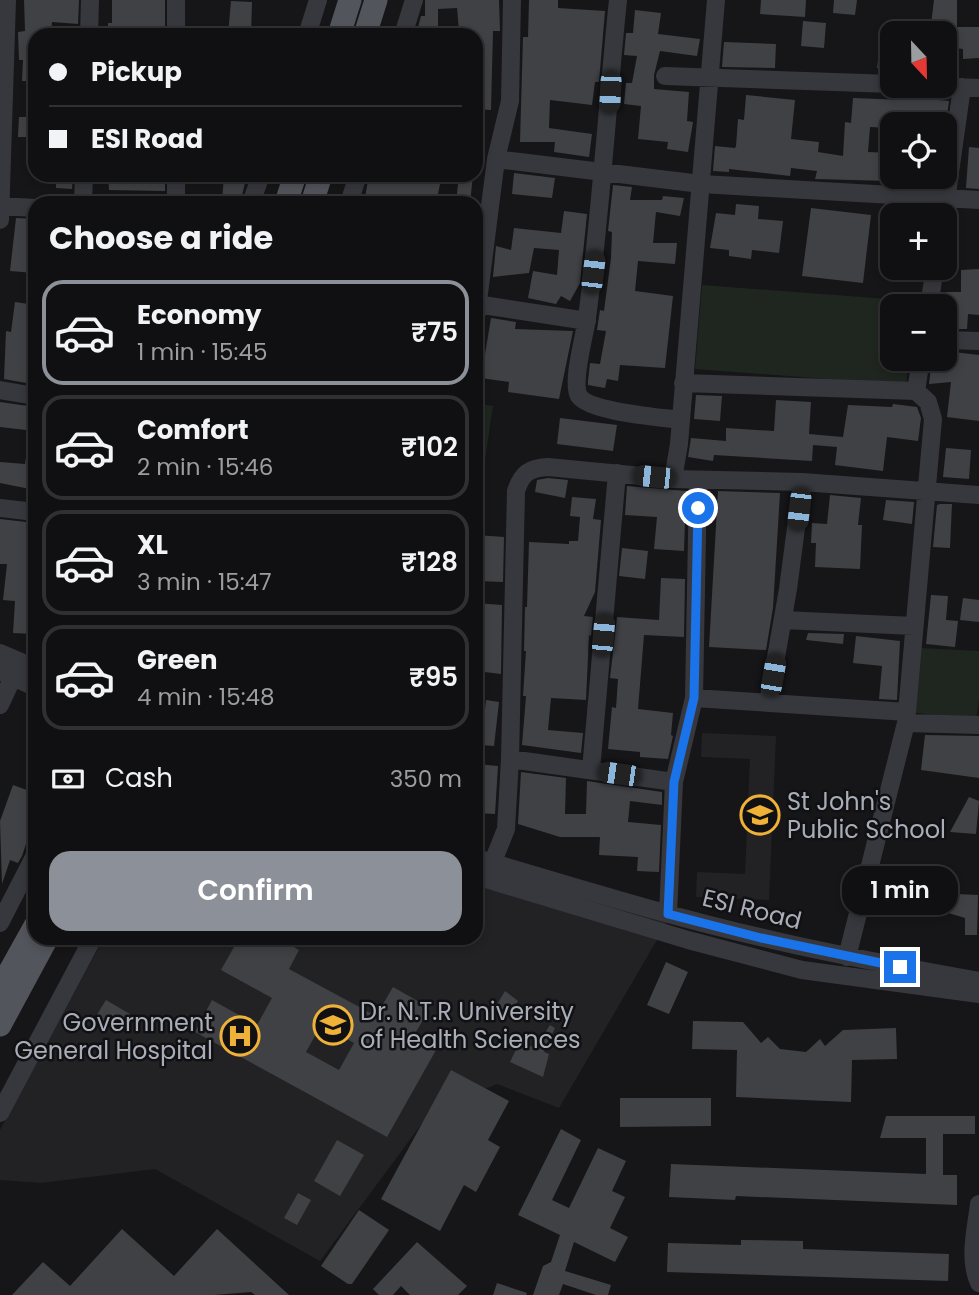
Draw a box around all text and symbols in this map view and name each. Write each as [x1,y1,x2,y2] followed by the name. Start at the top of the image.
[880,21,957,98] north arrow
[880,21,957,371] map controls
[91,54,182,90] text: Pickup
[599,70,622,114] car
[880,112,957,189] button: locate
[91,121,203,157] text: ESI Road
[880,203,957,280] button: +
[49,215,273,260] text: Choose a ride
[581,250,606,294] car
[880,294,957,371] button: −
[137,297,261,333] text: Economy
[53,301,116,364] icon: car
[411,314,458,350] text: ₹75
[137,336,267,368] text: 1 min · 15:45
[137,412,249,448] text: Comfort
[53,416,116,479] icon: car
[401,429,458,465] text: ₹102
[137,451,273,483] text: 2 min · 15:46
[633,464,676,490] car
[787,487,812,531] car
[682,492,714,524] route start
[137,527,168,563] text: XL
[53,531,116,594] icon: car
[401,544,458,580] text: ₹128
[137,566,272,598] text: 3 min · 15:47
[591,613,616,657] car
[137,642,218,678] text: Green
[53,646,116,709] icon: car
[760,652,787,698] car
[409,659,458,695] text: ₹95
[137,681,275,713] text: 4 min · 15:48
[49,760,87,798] icon: cash
[105,760,173,796] text: Cash
[597,761,642,787] car
[390,763,462,795] text: 350 m
[787,785,946,846] place label: St John's Public School
[739,794,781,836] school or university icon: St John's Public School
[49,851,462,931] button: Confirm
[842,866,958,914] callout: 1 min
[870,874,930,906] text: 1 min
[699,881,805,937] street label: ESI Road
[884,951,916,983] route end
[360,995,581,1056] place label: Dr. N.T.R University of Health Sciences
[312,1004,354,1046] school or university icon: Dr. N.T.R University of Health Sciences
[14,1006,213,1067] place label: Government General Hospital
[219,1015,261,1057] hospital icon: Government General Hospital

